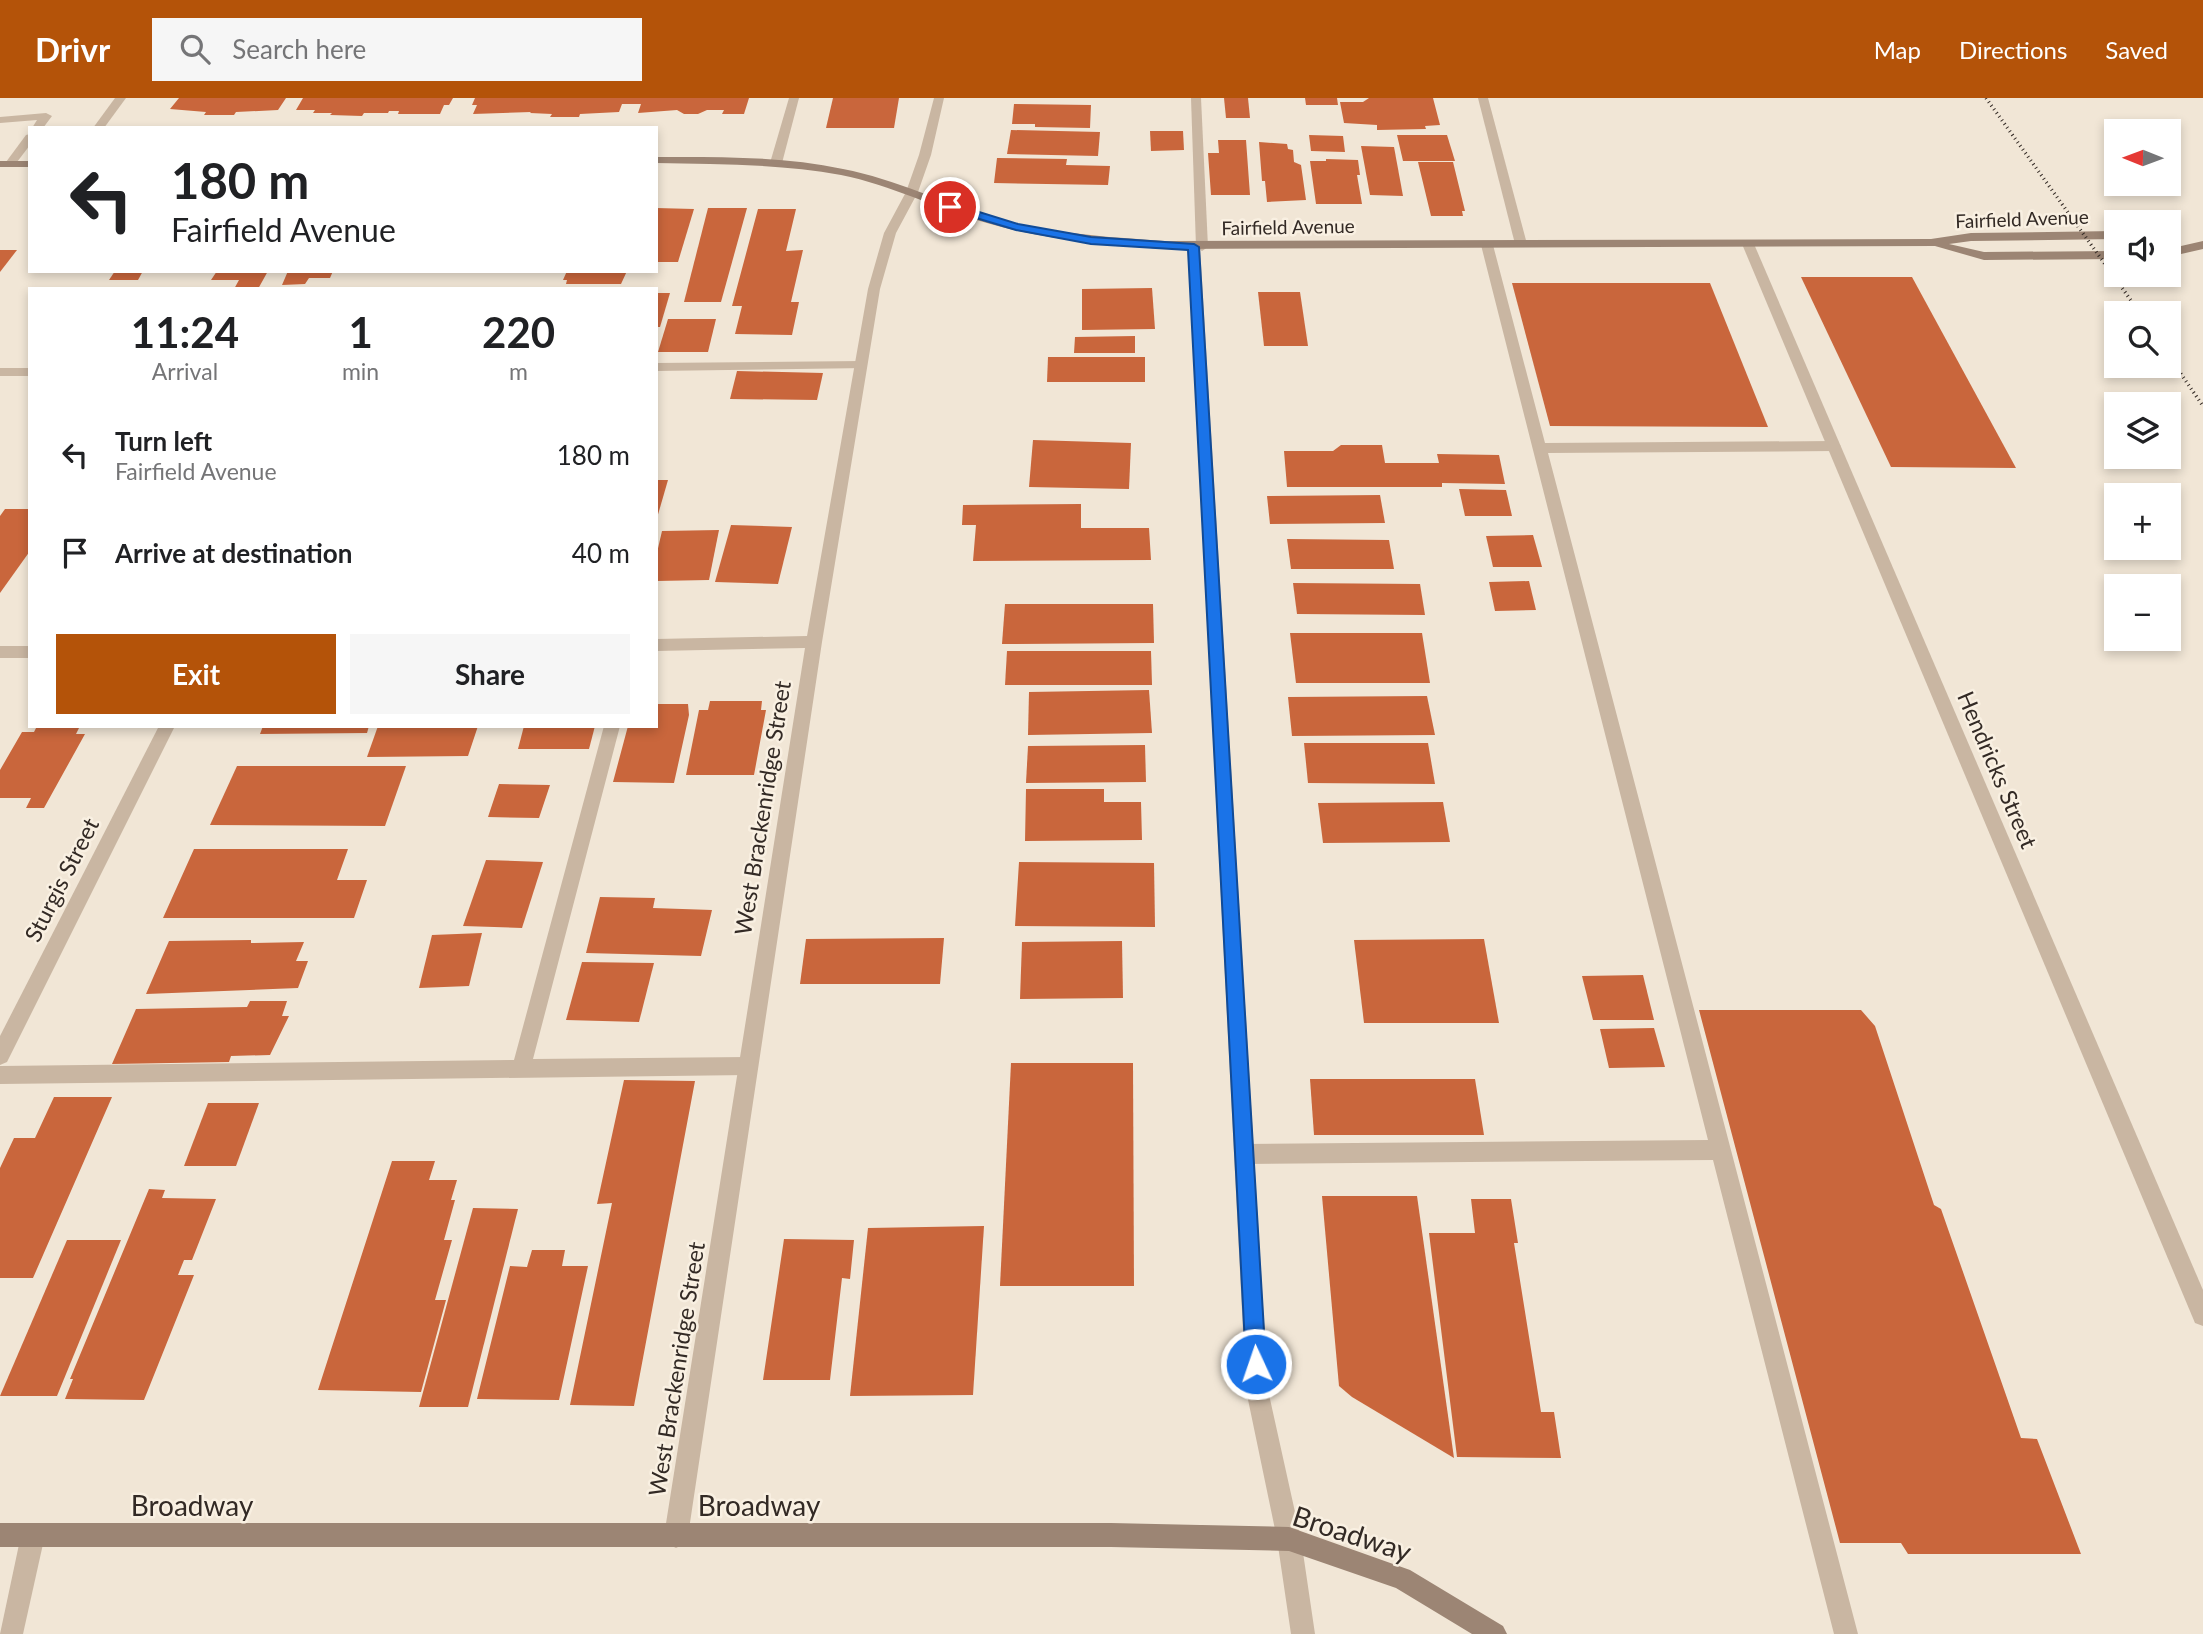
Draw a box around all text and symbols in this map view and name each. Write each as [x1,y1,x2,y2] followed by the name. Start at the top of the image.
[152,18,642,81] search box
[35,29,110,69] text: Drivr
[176,30,214,68] icon: search
[232,33,366,65] text: Search here
[1874,35,1921,64] text: Map
[1959,35,2067,64] text: Directions
[2105,35,2168,64] text: Saved
[2104,119,2180,196] north arrow
[2104,119,2181,651] map controls
[171,151,309,209] text: 180 m
[56,154,147,245] icon: left
[920,177,980,237] pin
[931,188,969,226] icon: arrive
[1955,205,2089,232] street label: Fairfield Avenue
[171,210,396,249] text: Fairfield Avenue
[2104,210,2181,287] button: sound
[1221,214,1355,239] street label: Fairfield Avenue
[2104,301,2181,378] button: search
[131,307,239,357] text: 11:24
[348,307,373,357] text: 1
[482,307,555,357] text: 220
[152,357,218,385] text: Arrival
[342,357,379,385] text: min
[509,357,528,385] text: m
[2104,392,2181,469] button: layers
[115,425,212,457] text: Turn left
[56,436,94,474] icon: left
[557,439,630,471] text: 180 m
[115,457,277,485] text: Fairfield Avenue
[2104,483,2181,560] button: +
[56,534,94,572] icon: arrive
[115,537,352,569] text: Arrive at destination
[572,537,630,569] text: 40 m
[2104,574,2181,651] button: −
[56,634,336,714] button: Exit
[350,634,630,714] button: Share
[728,678,796,937] street label: West Brackenridge Street
[1952,687,2044,853] street label: Hendricks Street
[18,812,105,946] street label: Sturgis Street
[642,1239,710,1498] street label: West Brackenridge Street
[1219,1327,1293,1401] position arrow
[131,1488,254,1522] street label: Broadway
[698,1488,821,1522] street label: Broadway
[1289,1498,1416,1568] street label: Broadway

